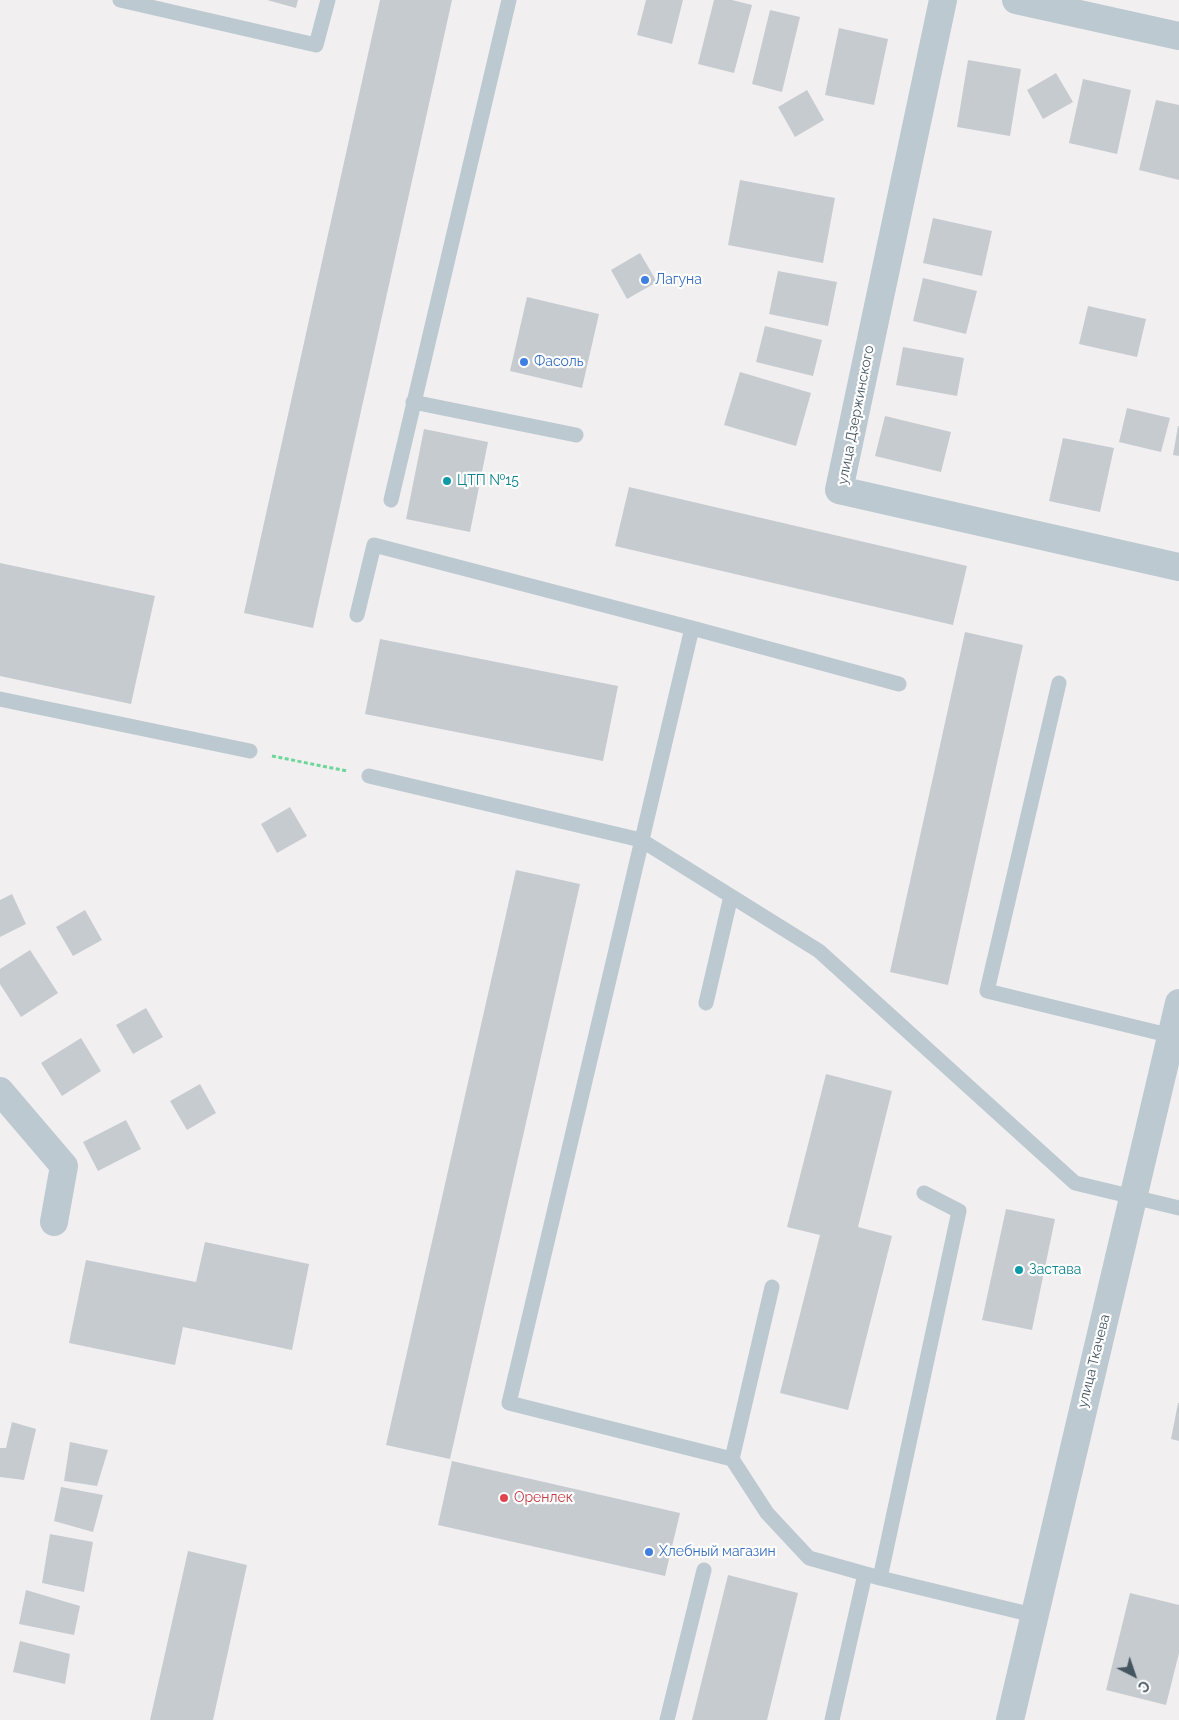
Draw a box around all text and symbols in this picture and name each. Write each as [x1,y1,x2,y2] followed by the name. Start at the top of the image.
[655,272,702,288] place label: Лагуна
[639,274,651,286] marker: Лагуна
[834,344,878,486] street label: улица Дзержинского
[534,354,584,370] place label: Фасоль
[518,356,530,368] marker: Фасоль
[457,473,519,489] place label: ЦТП №15
[441,475,453,487] marker: ЦТП №15
[1029,1262,1081,1278] place label: Застава
[1013,1264,1025,1276] marker: Застава
[1074,1312,1114,1410] street label: улица Ткачева
[514,1490,573,1506] place label: Оренлек
[498,1492,510,1504] marker: Оренлек
[659,1544,776,1560] place label: Хлебный магазин
[643,1546,655,1558] marker: Хлебный магазин
[1109,1650,1159,1700] north arrow
[1135,1677,1153,1696] text: С

